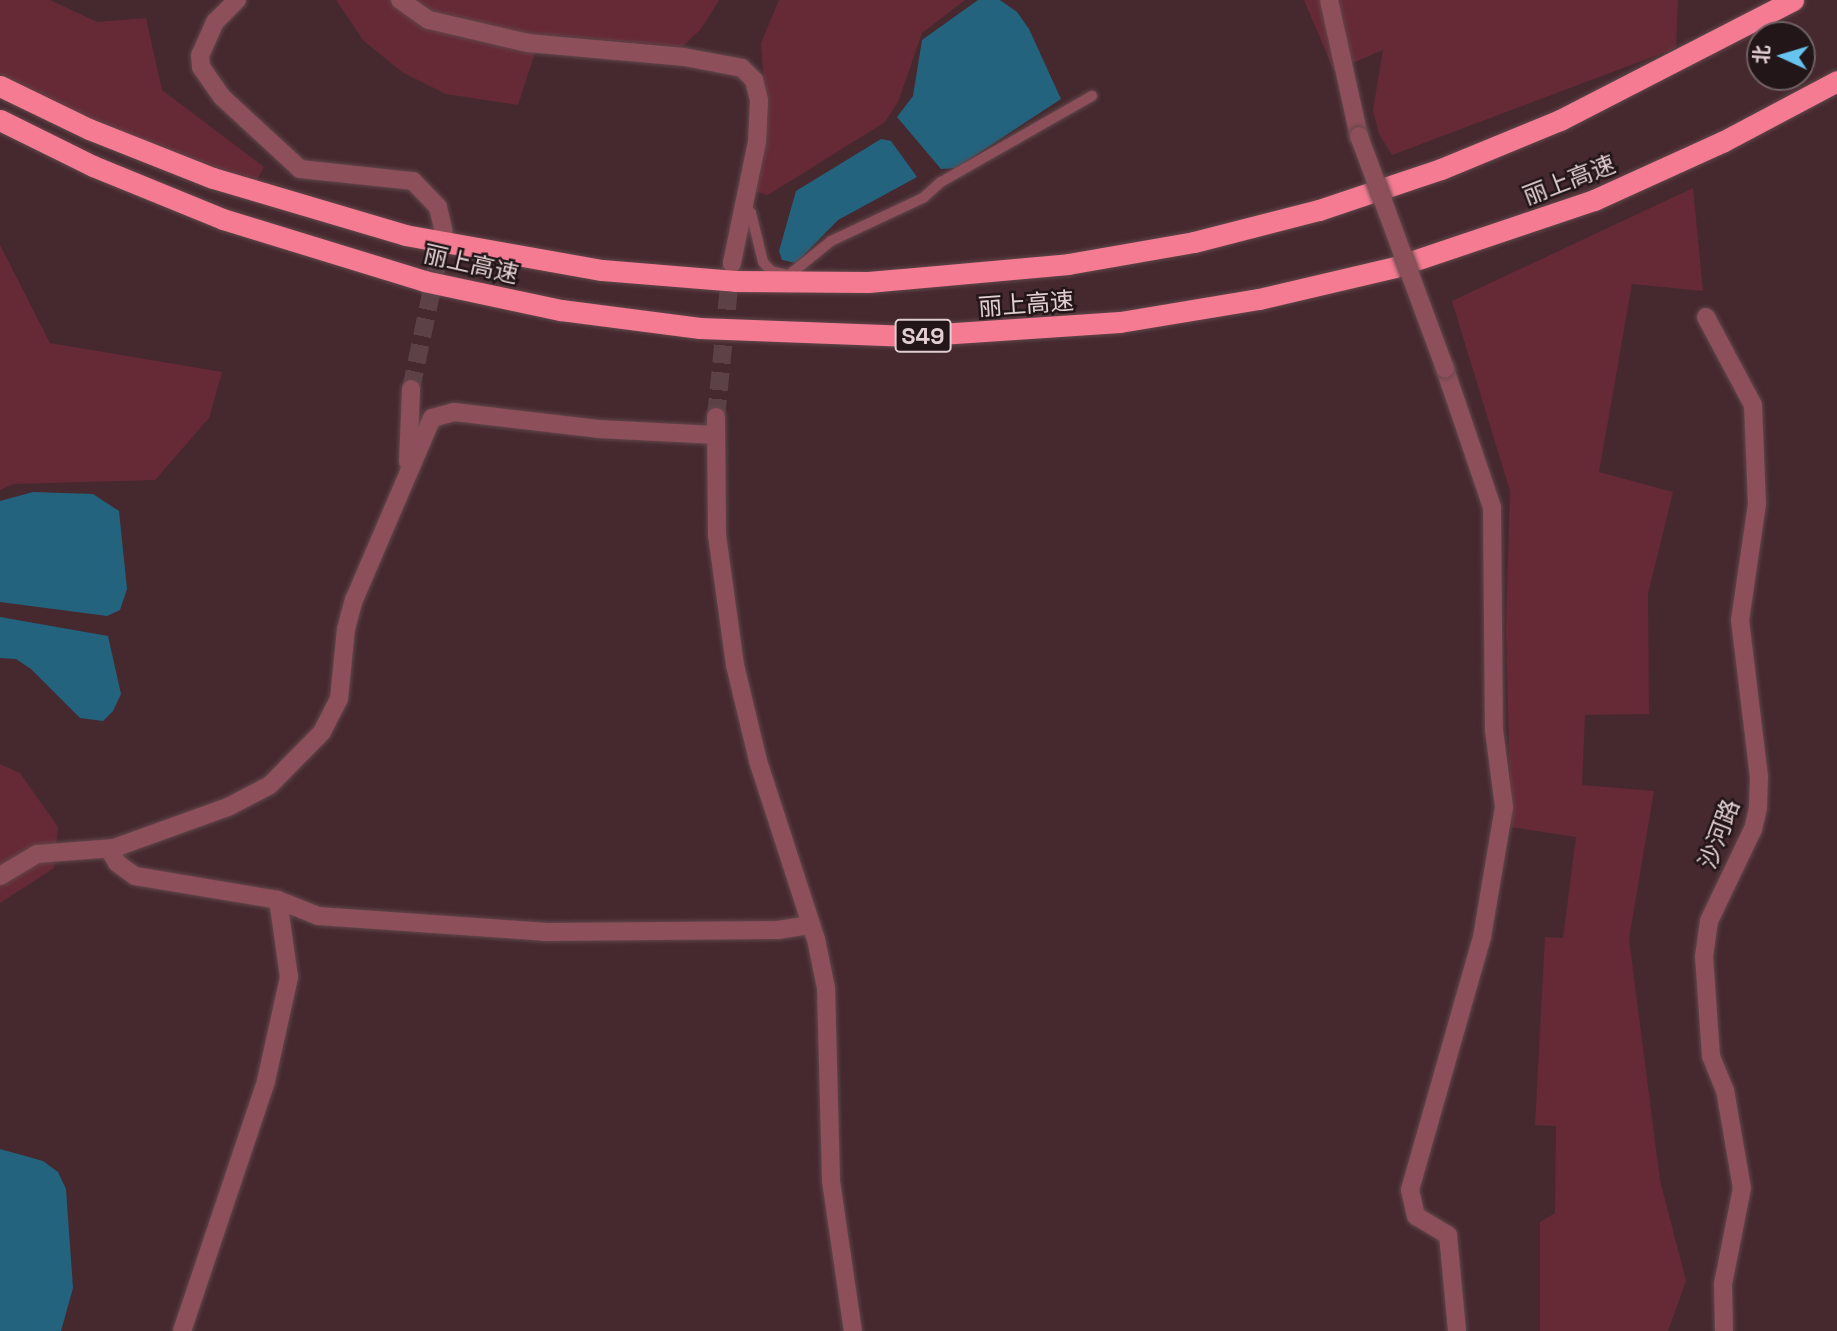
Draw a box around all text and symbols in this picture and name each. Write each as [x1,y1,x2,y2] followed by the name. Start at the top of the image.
[1746,21,1816,91] north arrow
[1748,44,1775,65] text: 北
[1519,149,1619,211] street label: 丽上高速
[421,239,521,289] street label: 丽上高速
[977,286,1075,322] street label: 丽上高速
[893,316,953,356] road number: S49
[1693,795,1745,873] street label: 沙河路

